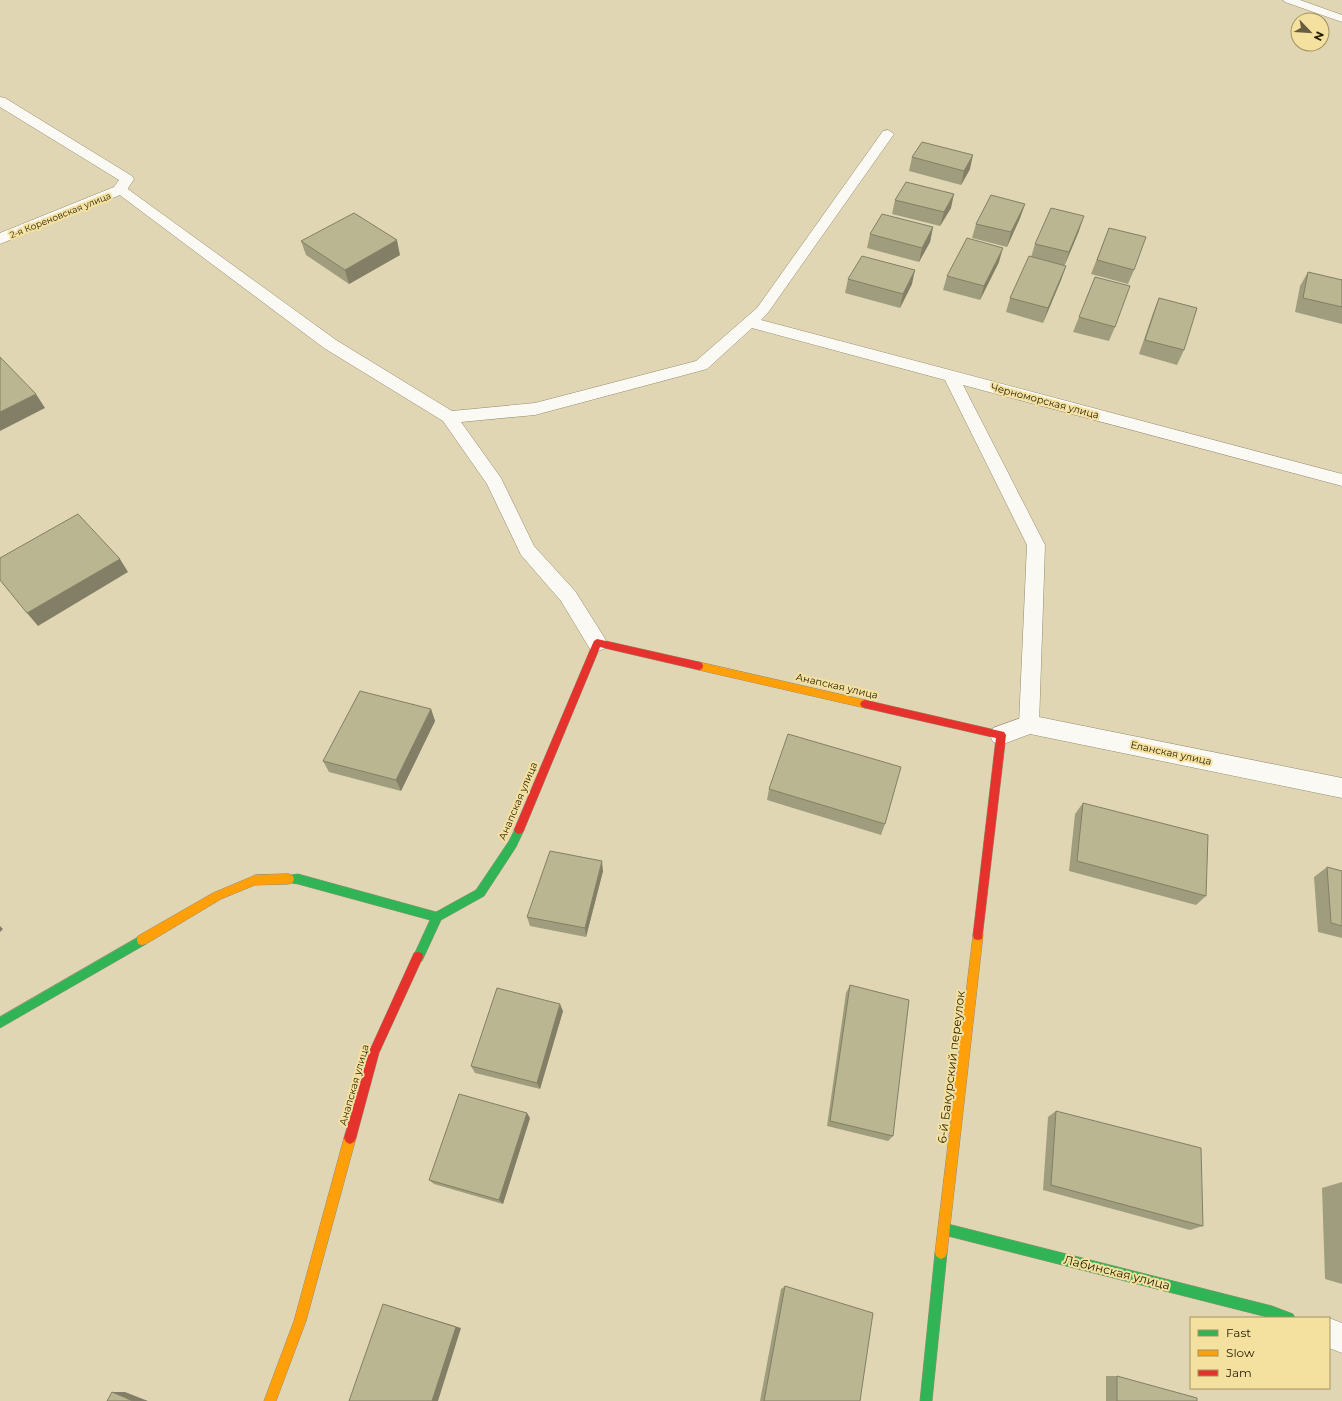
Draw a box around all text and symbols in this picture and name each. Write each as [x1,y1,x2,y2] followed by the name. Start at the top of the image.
[1290,12,1330,52] north arrow
[1311,29,1327,43] text: N
[8,190,112,240] street label: 2-я Кореновская улица
[989,380,1101,422] street label: Черноморская улица
[795,670,879,702] street label: Анапская улица
[1129,738,1213,768] street label: Еланская улица
[496,760,540,842] street label: Анапская улица
[934,990,968,1144] street label: 6-й Бакурский переулок
[336,1043,372,1127] street label: Анапская улица
[1062,1252,1172,1292] street label: Лабинская улица
[1190,1317,1330,1389] legend
[1226,1325,1251,1340] text: Fast
[1226,1345,1255,1360] text: Slow
[1225,1365,1252,1380] text: Jam

